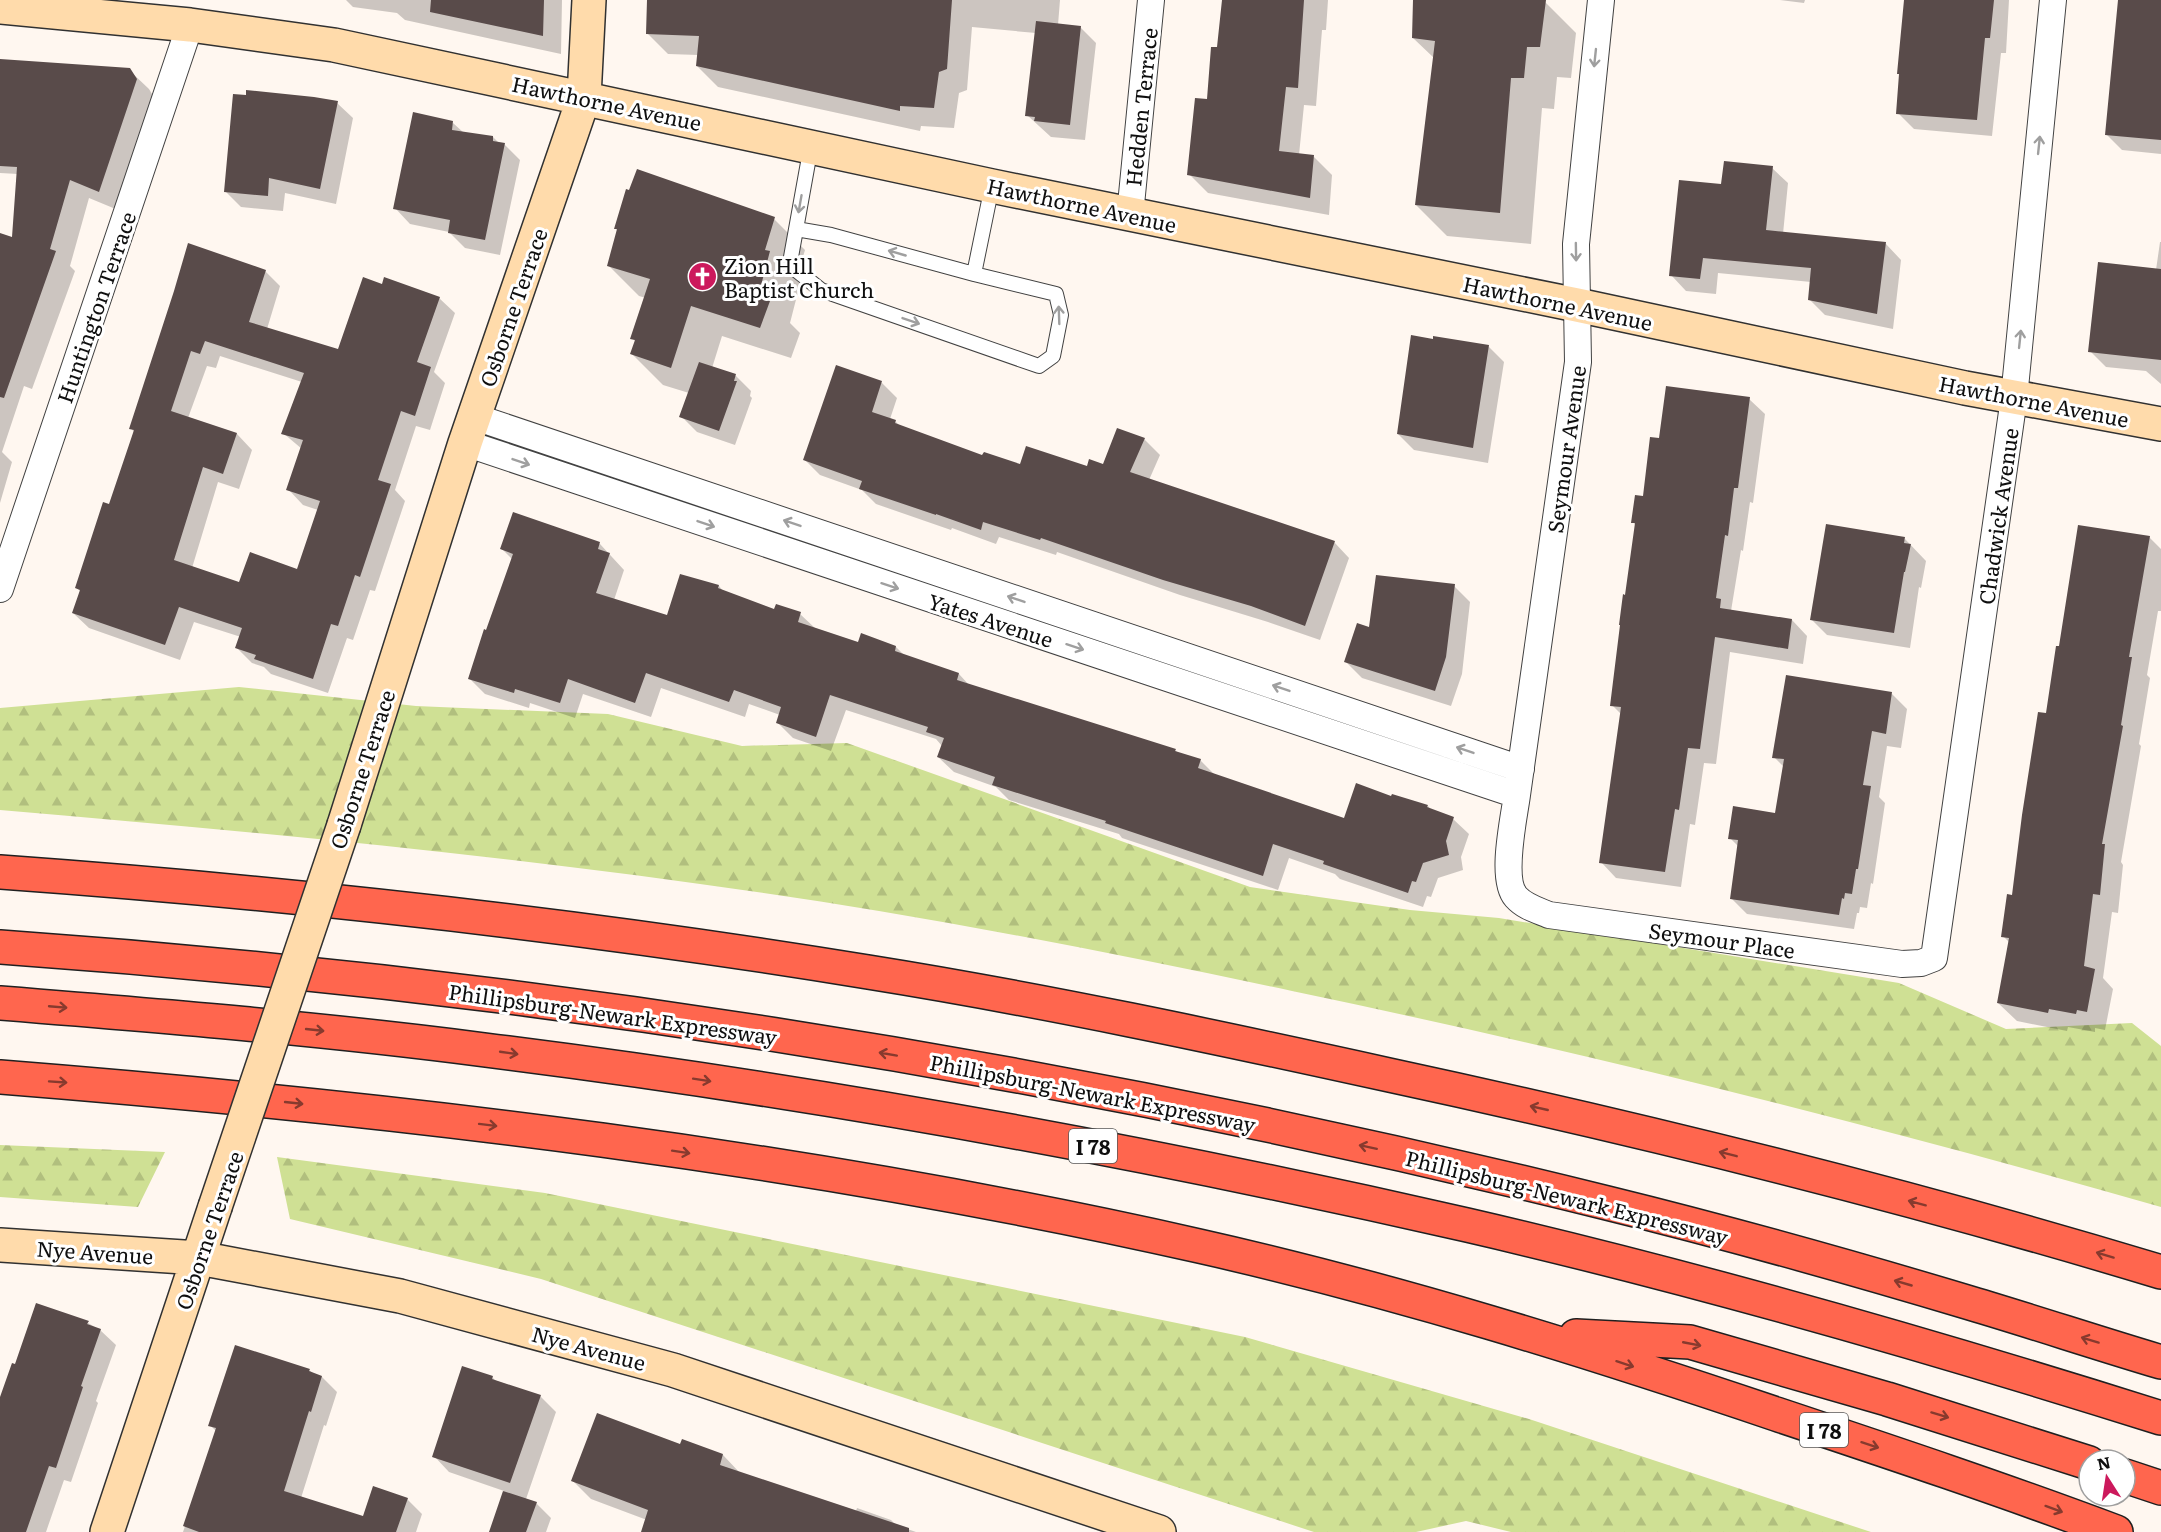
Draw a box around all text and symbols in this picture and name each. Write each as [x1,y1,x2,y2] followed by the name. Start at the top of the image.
[1116,26,1164,188] street label: Hedden Terrace
[1589,48,1600,68] one-way arrow
[509,67,705,137] street label: Hawthorne Avenue
[2034,136,2045,156] one-way arrow
[984,169,1180,239] street label: Hawthorne Avenue
[794,193,805,213] one-way arrow
[48,207,142,407] street label: Huntington Terrace
[470,224,554,390] street label: Osborne Terrace
[1570,242,1582,262] one-way arrow
[888,247,907,258] one-way arrow
[724,249,874,304] place label: Zion Hill Baptist Church
[687,260,719,292] church icon: Zion Hill Baptist Church
[1460,267,1656,337] street label: Hawthorne Avenue
[1053,306,1064,325] one-way arrow
[901,317,920,328] one-way arrow
[2015,330,2026,350] one-way arrow
[1538,363,1592,535] street label: Seymour Avenue
[1936,366,2132,434] street label: Hawthorne Avenue
[1969,426,2025,606] street label: Chadwick Avenue
[511,457,530,468] one-way arrow
[783,517,802,528] one-way arrow
[696,519,714,530] one-way arrow
[880,581,899,592] one-way arrow
[924,584,1058,654] street label: Yates Avenue
[1007,593,1026,604] one-way arrow
[1065,643,1084,654] one-way arrow
[1272,682,1291,693] one-way arrow
[321,685,401,853] street label: Osborne Terrace
[1457,744,1475,755] one-way arrow
[1647,913,1797,965] street label: Seymour Place
[447,975,780,1052] street label: Phillipsburg-Newark Expressway
[48,1002,68,1013] one-way arrow
[305,1025,325,1036] one-way arrow
[927,1045,1260,1139] street label: Phillipsburg-Newark Expressway
[499,1047,518,1058] one-way arrow
[879,1048,899,1059] one-way arrow
[692,1074,711,1085] one-way arrow
[48,1076,68,1087] one-way arrow
[284,1098,304,1109] one-way arrow
[1530,1101,1549,1113] one-way arrow
[478,1120,497,1131] one-way arrow
[1069,1129,1117,1163] road number: I 78
[1359,1141,1379,1152] one-way arrow
[1402,1141,1732,1251] street label: Phillipsburg-Newark Expressway
[671,1146,691,1157] one-way arrow
[166,1147,250,1313] street label: Osborne Terrace
[1719,1147,1738,1159] one-way arrow
[1908,1197,1927,1208] one-way arrow
[36,1231,154,1271] street label: Nye Avenue
[2096,1249,2115,1260] one-way arrow
[1894,1277,1913,1288] one-way arrow
[529,1317,650,1377] street label: Nye Avenue
[2081,1334,2100,1345] one-way arrow
[1682,1339,1702,1350] one-way arrow
[1615,1359,1634,1370] one-way arrow
[1930,1410,1949,1421] one-way arrow
[1800,1413,1848,1447] road number: I 78
[1860,1440,1879,1451] one-way arrow
[2077,1448,2137,1508] north arrow
[2095,1449,2113,1475] text: N
[2045,1505,2063,1516] one-way arrow

